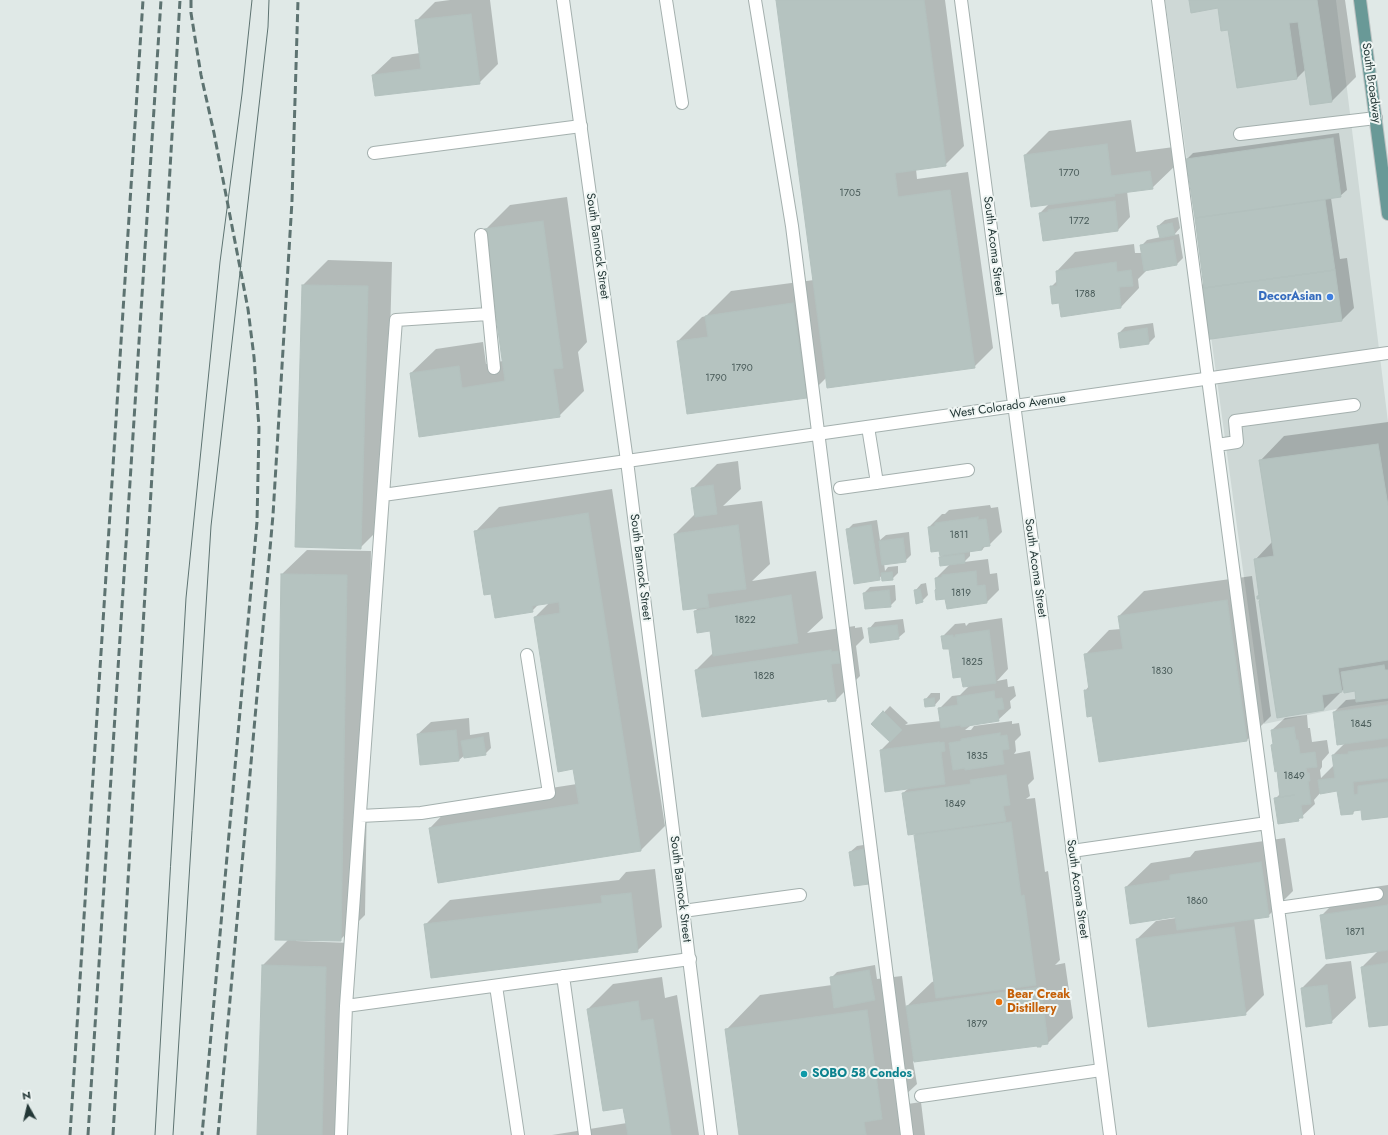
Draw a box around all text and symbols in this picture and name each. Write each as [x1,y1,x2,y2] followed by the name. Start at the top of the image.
[1358,42,1384,124] street label: South Broadway
[1059,168,1079,180] house number: 1770
[839,188,861,200] house number: 1705
[582,192,612,300] street label: South Bannock Street
[980,196,1006,296] street label: South Acoma Street
[1069,216,1089,228] house number: 1772
[1075,289,1095,301] house number: 1788
[1258,290,1322,304] place label: DecorAsian
[1325,292,1335,302] marker: DecorAsian
[731,363,753,375] house number: 1790
[705,373,727,385] house number: 1790
[949,392,1067,422] street label: West Colorado Avenue
[626,513,654,621] street label: South Bannock Street
[1021,518,1049,618] street label: South Acoma Street
[950,530,968,542] house number: 1811
[951,588,971,600] house number: 1819
[734,615,756,627] house number: 1822
[961,657,983,669] house number: 1825
[1151,666,1173,678] house number: 1830
[753,671,775,683] house number: 1828
[1350,719,1372,731] house number: 1845
[966,751,988,763] house number: 1835
[1283,771,1305,783] house number: 1849
[944,799,966,811] house number: 1849
[666,835,694,943] street label: South Bannock Street
[1063,839,1091,939] street label: South Acoma Street
[1186,896,1208,908] house number: 1860
[1345,927,1365,939] house number: 1871
[1007,988,1070,1016] place label: Bear Creak Distillery
[994,997,1004,1007] marker: Bear Creak Distillery
[967,1019,987,1031] house number: 1879
[812,1067,912,1081] place label: SOBO 58 Condos
[799,1069,809,1079] marker: SOBO 58 Condos
[8,1087,48,1127] north arrow
[21,1087,32,1104] text: N

